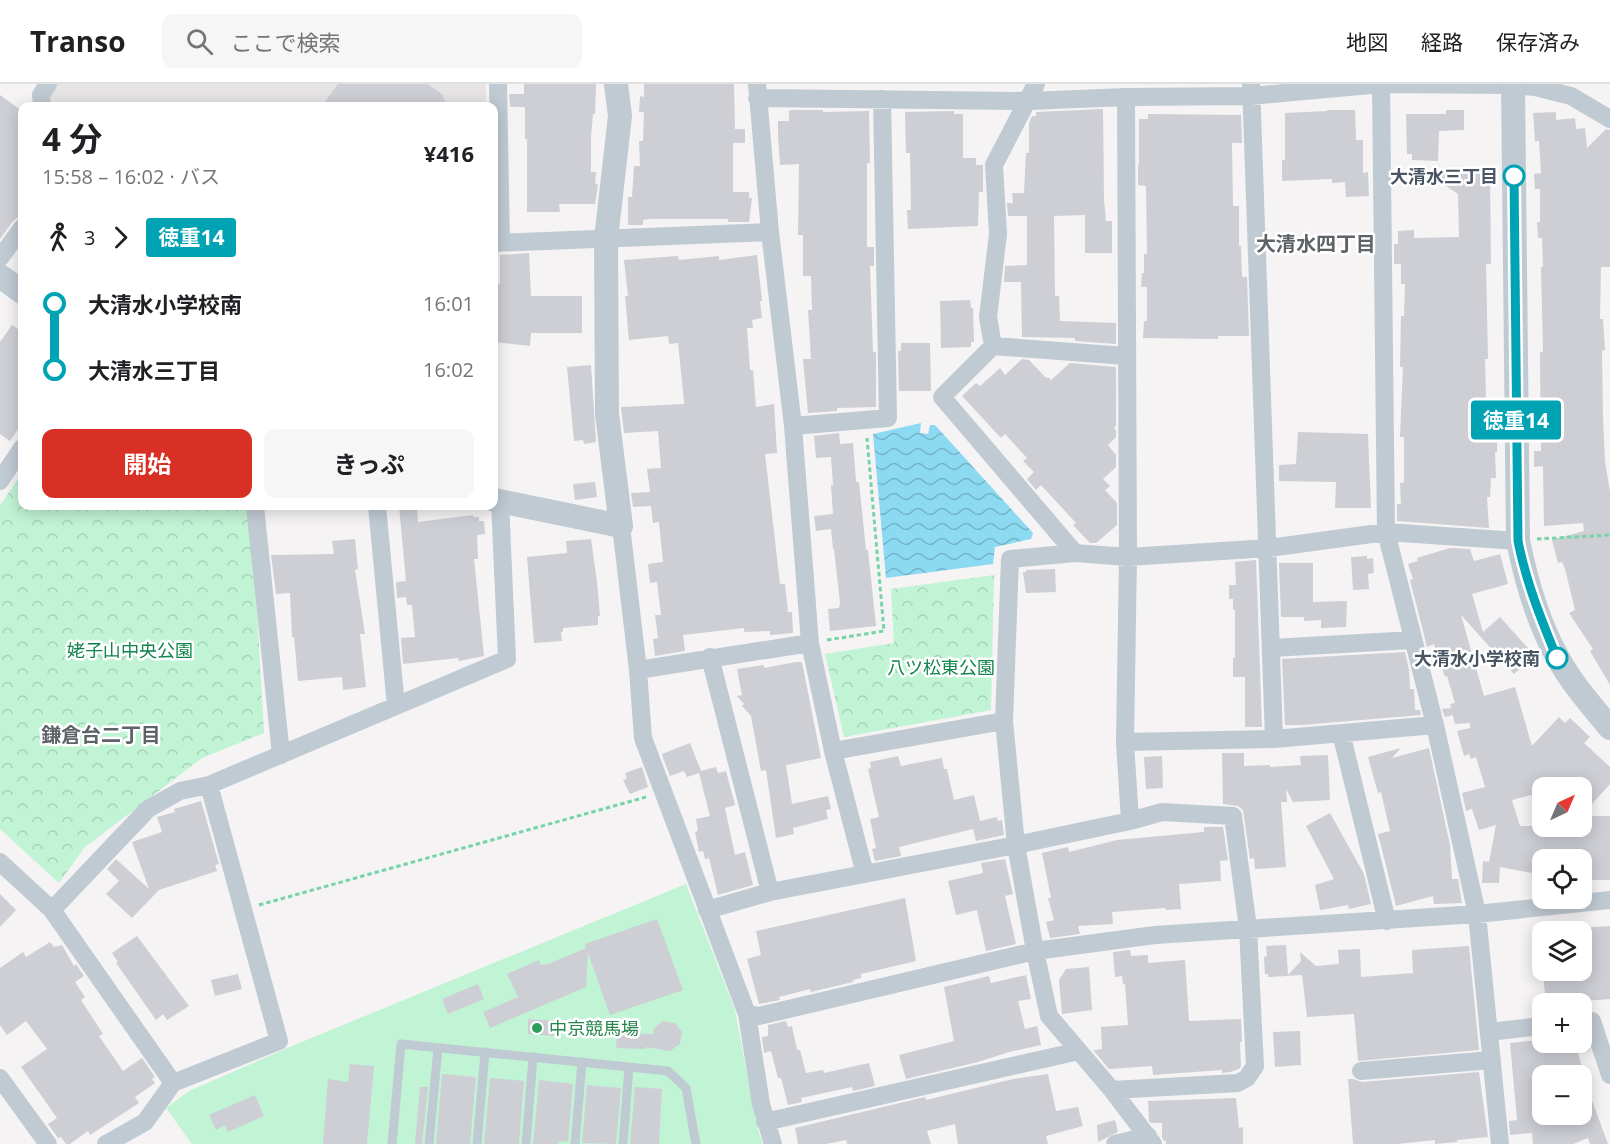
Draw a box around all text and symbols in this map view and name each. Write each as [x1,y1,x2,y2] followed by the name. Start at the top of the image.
[162,14,582,68] search box
[30,22,126,60] text: Transo
[183,25,216,58] icon: search
[231,27,341,57] text: ここで検索
[1346,28,1388,56] text: 地図
[1421,28,1463,56] text: 経路
[1496,28,1580,56] text: 保存済み
[42,116,102,161] text: 4 分
[424,138,474,168] text: ¥416
[42,163,220,190] text: 15:58 – 16:02 · バス
[1390,164,1498,188] place label: 大清水三丁目
[1503,165,1525,187] marker: 大清水三丁目
[42,221,75,254] icon: walk
[104,221,137,254] icon: forward
[158,223,224,251] text: 徳重14
[84,224,95,251] text: 3
[1256,230,1376,257] district label: 大清水四丁目
[88,289,242,319] text: 大清水小学校南
[423,290,474,317] text: 16:01
[88,355,220,385] text: 大清水三丁目
[423,356,474,383] text: 16:02
[1474,400,1558,440] line badge: 徳重14
[1483,406,1549,434] text: 徳重14
[42,429,252,498] button: 開始
[264,429,474,498] button: きっぷ
[67,638,193,662] park label: 姥子山中央公園
[1414,646,1540,670] place label: 大清水小学校南
[1546,647,1568,669] marker: 大清水小学校南
[887,655,995,679] park label: 八ツ松東公園
[41,721,161,748] district label: 鎌倉台二丁目
[1532,777,1592,837] north arrow
[1532,777,1592,1125] map controls
[1532,849,1592,909] button: locate
[1532,921,1592,981] button: layers
[1532,993,1592,1053] button: +
[549,1016,639,1040] place label: 中京競馬場
[530,1021,544,1035] marker: 中京競馬場
[1532,1065,1592,1125] button: −

